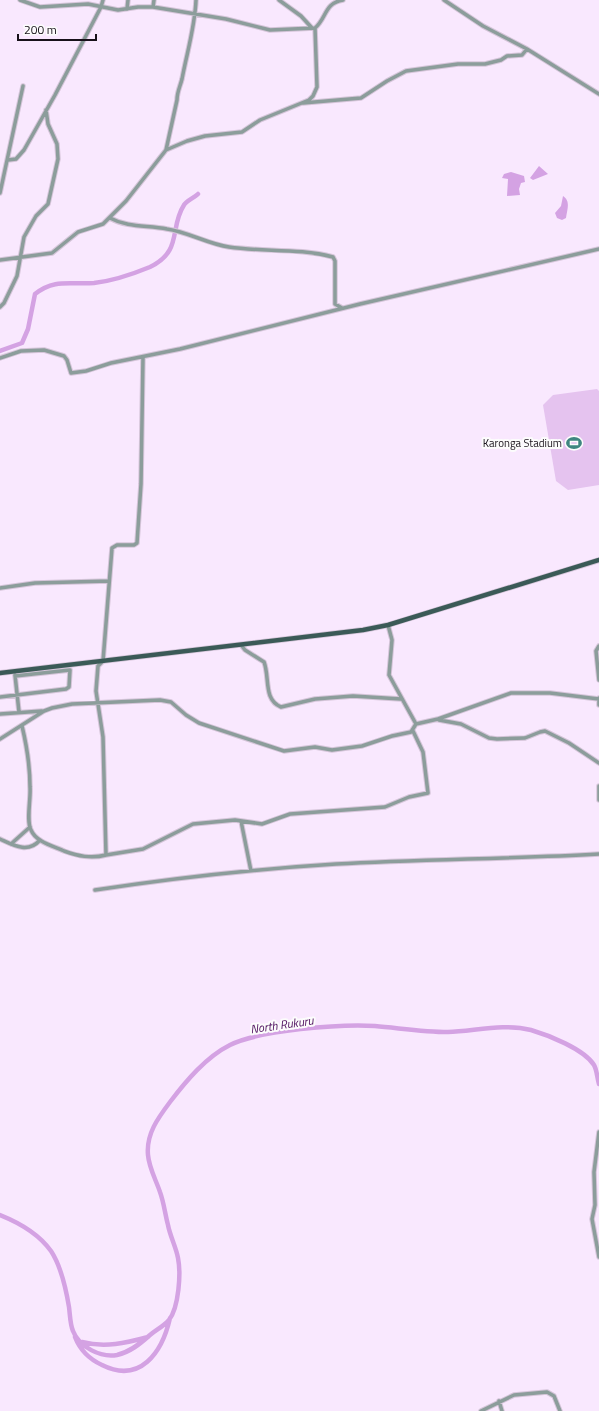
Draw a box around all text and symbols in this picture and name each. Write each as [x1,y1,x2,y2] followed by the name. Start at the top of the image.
[18,16,96,42] scale bar
[24,20,57,39] text: 200 m
[565,434,583,452] sports icon: Karonga Stadium
[483,435,562,451] place label: Karonga Stadium
[249,1011,316,1038] water label: North Rukuru

